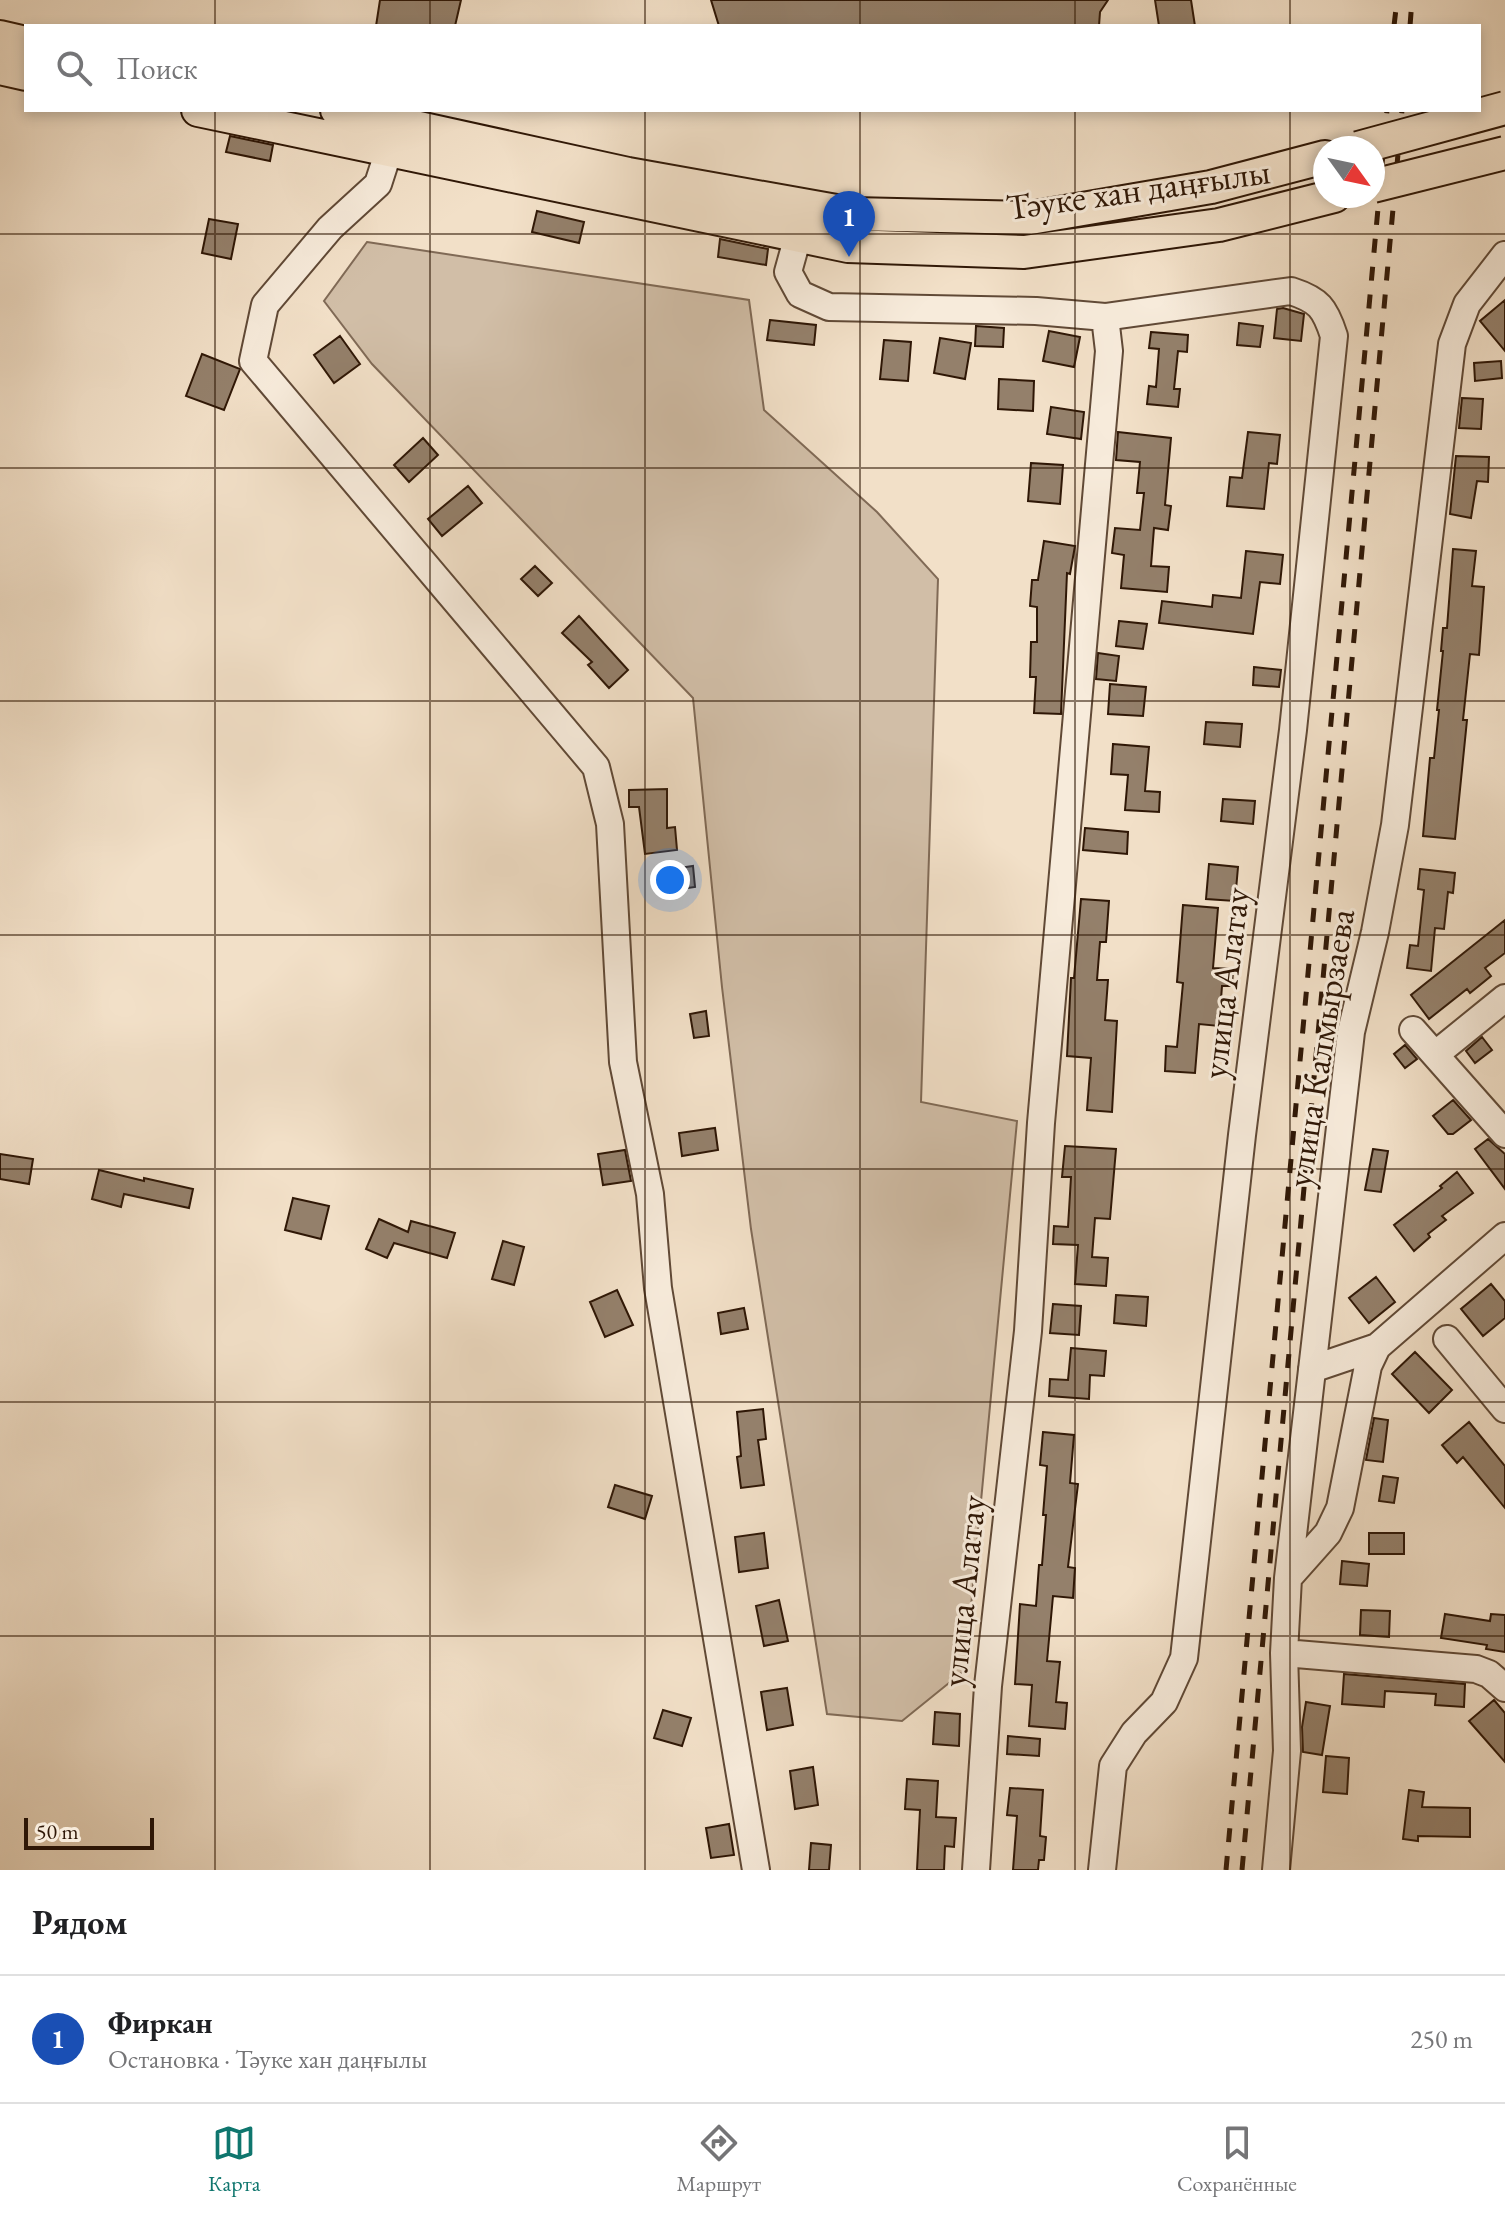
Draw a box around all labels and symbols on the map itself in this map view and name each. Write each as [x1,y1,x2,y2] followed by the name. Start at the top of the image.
[1313,136,1385,208] north arrow
[1003,147,1273,231] street label: Тәуке хан даңғылы
[823,191,875,257] pin: 1
[650,860,690,900] your location
[1190,884,1260,1081] street label: улица Алатау
[1275,905,1365,1191] street label: улица Калмырзаева
[930,1493,996,1689] street label: улица Алатау
[24,1814,154,1850] scale bar

